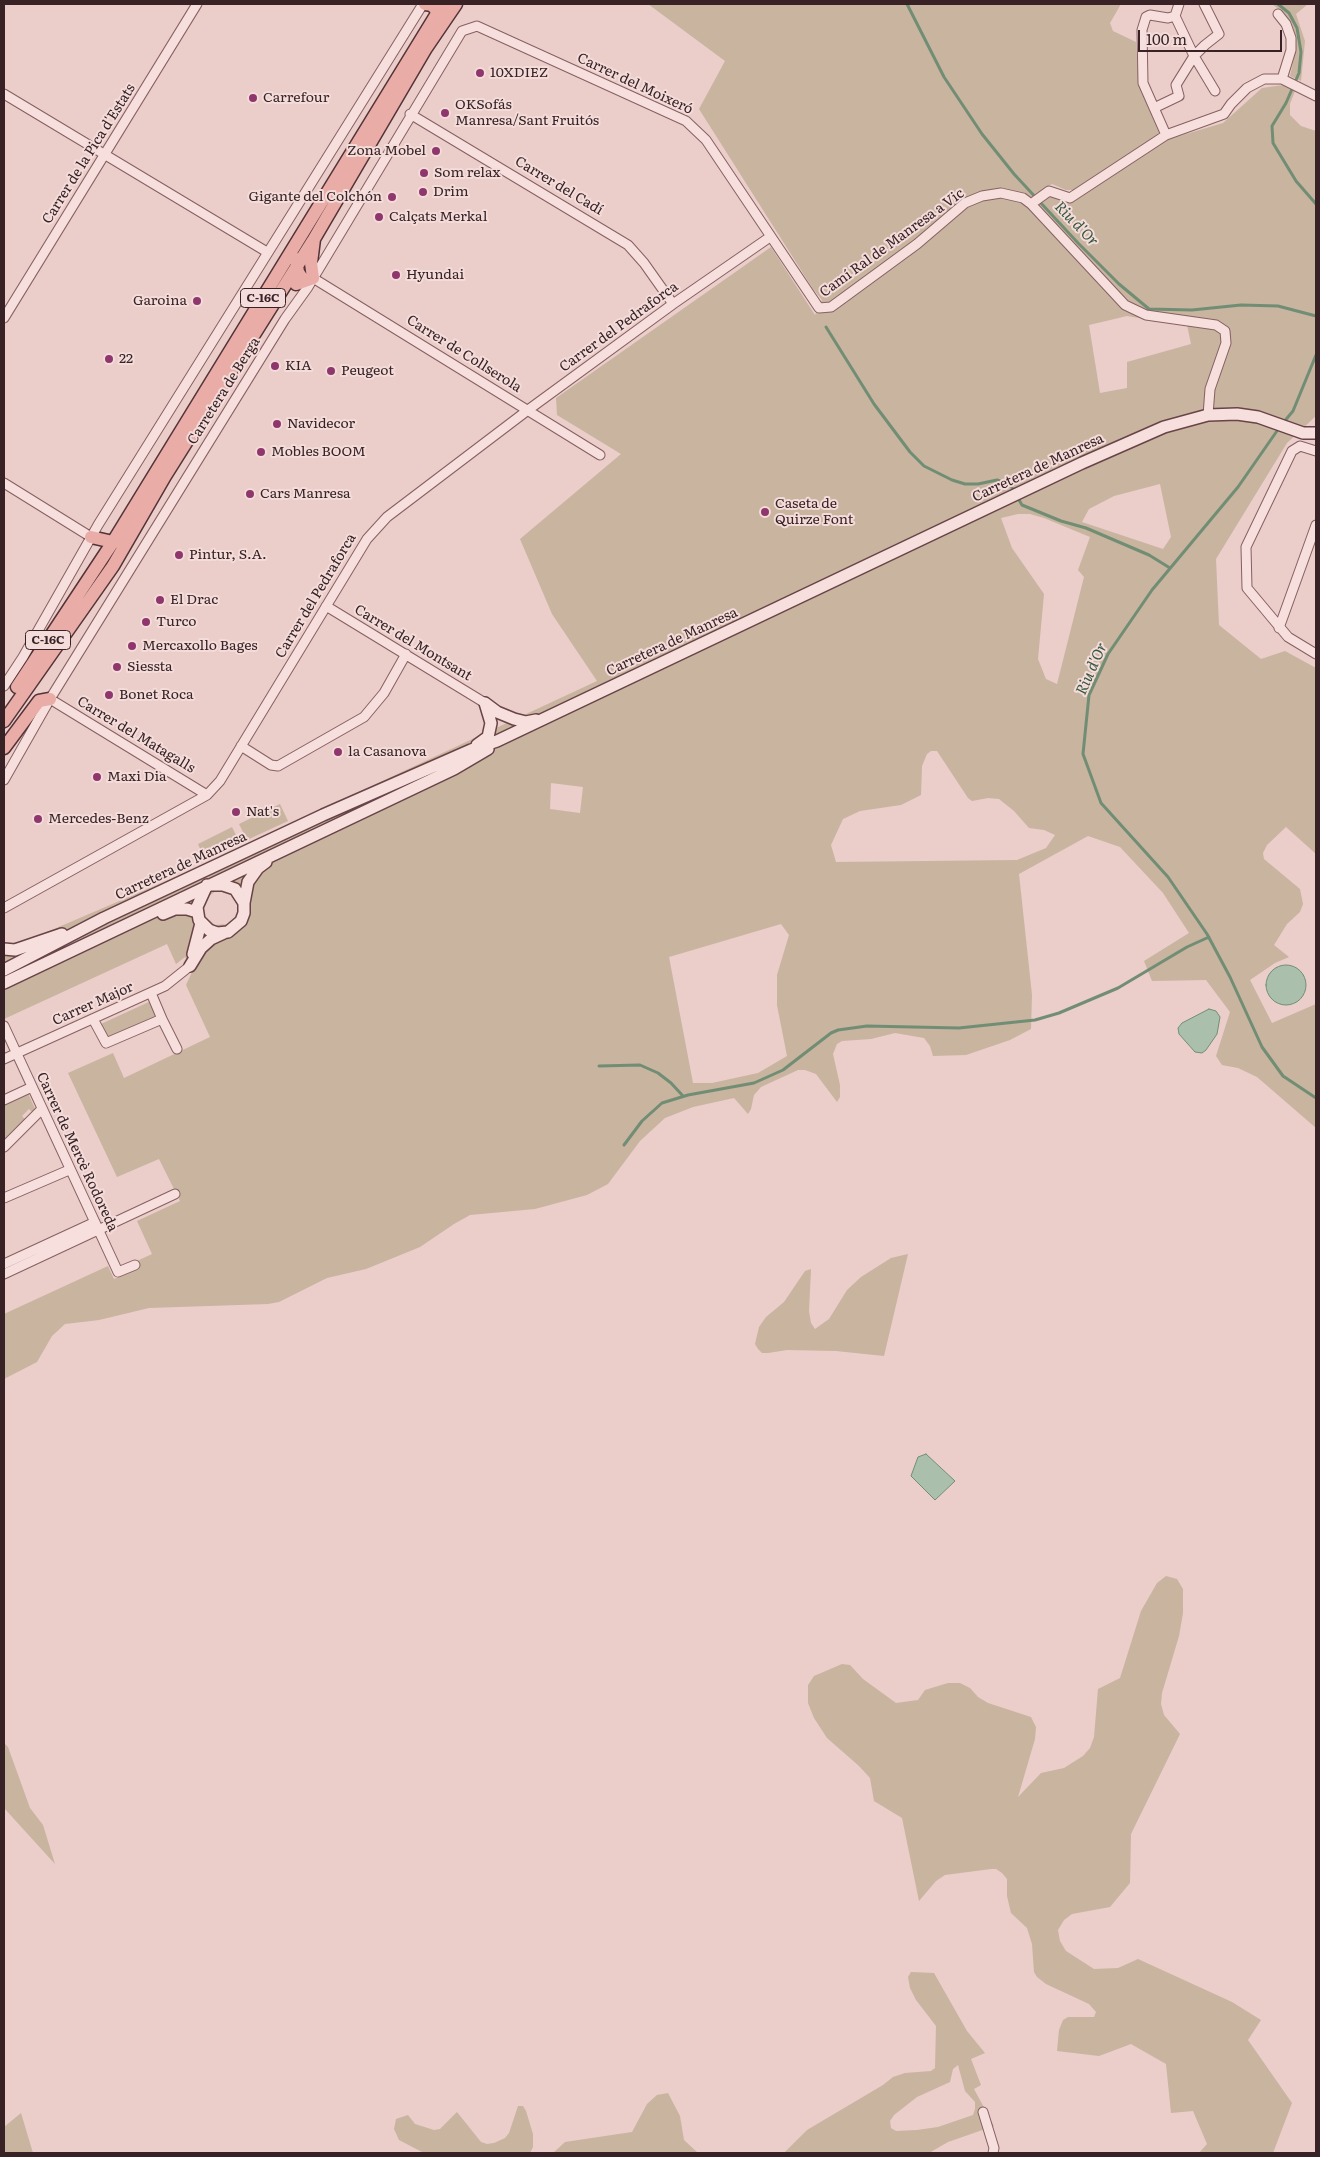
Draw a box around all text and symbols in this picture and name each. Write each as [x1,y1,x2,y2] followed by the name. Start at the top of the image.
[1140,20,1284,52] scale bar
[1146,27,1187,50] text: 100 m
[574,50,696,118] street label: Carrer del Moixeró
[490,65,548,81] place label: 10XDIEZ
[474,67,486,79] marker: 10XDIEZ
[39,81,139,227] street label: Carrer de la Pica d'Estats
[263,90,329,106] place label: Carrefour
[247,92,259,104] marker: Carrefour
[455,97,599,130] place label: OKSofás Manresa/Sant Fruitós
[439,107,451,119] marker: OKSofás Manresa/Sant Fruitós
[347,143,426,159] place label: Zona Mobel
[430,145,442,157] marker: Zona Mobel
[512,153,606,219] street label: Carrer del Cadí
[434,165,501,181] place label: Som relax
[418,167,430,179] marker: Som relax
[433,184,469,200] place label: Drim
[817,185,967,301] street label: Camí Ral de Manresa a Vic
[417,186,429,198] marker: Drim
[249,189,382,205] place label: Gigante del Colchón
[386,191,398,203] marker: Gigante del Colchón
[1050,198,1102,250] water label: Riu d'Or
[389,209,487,225] place label: Calçats Merkal
[373,211,385,223] marker: Calçats Merkal
[406,267,464,283] place label: Hyundai
[390,269,402,281] marker: Hyundai
[556,278,682,376] street label: Carrer del Pedraforca
[240,288,286,308] road number: C-16C
[133,293,187,309] place label: Garoina
[191,295,203,307] marker: Garoina
[403,312,525,396] street label: Carrer de Collserola
[184,334,264,448] street label: Carretera de Berga
[119,351,133,367] place label: 22
[103,353,115,365] marker: 22
[285,358,312,374] place label: KIA
[269,360,281,372] marker: KIA
[341,363,394,379] place label: Peugeot
[325,365,337,377] marker: Peugeot
[287,416,355,432] place label: Navidecor
[271,418,283,430] marker: Navidecor
[970,430,1106,506] street label: Carretera de Manresa
[271,444,366,460] place label: Mobles BOOM
[255,446,267,458] marker: Mobles BOOM
[260,486,351,502] place label: Cars Manresa
[244,488,256,500] marker: Cars Manresa
[775,496,853,528] place label: Caseta de Quirze Font
[759,506,771,518] marker: Caseta de Quirze Font
[272,531,360,661] street label: Carrer del Pedraforca
[189,547,267,563] place label: Pintur, S.A.
[173,549,185,561] marker: Pintur, S.A.
[170,592,218,608] place label: El Drac
[154,594,166,606] marker: El Drac
[351,601,475,685] street label: Carrer del Montsant
[604,604,740,680] street label: Carretera de Manresa
[156,614,197,630] place label: Turco
[140,616,152,628] marker: Turco
[26,630,70,650] road number: C-16C
[142,638,258,654] place label: Mercaxollo Bages
[126,640,138,652] marker: Mercaxollo Bages
[1073,640,1111,698] water label: Riu d'Or
[127,659,173,675] place label: Siessta
[111,661,123,673] marker: Siessta
[119,687,193,703] place label: Bonet Roca
[103,689,115,701] marker: Bonet Roca
[74,693,198,777] street label: Carrer del Matagalls
[348,744,427,760] place label: la Casanova
[332,746,344,758] marker: la Casanova
[107,769,167,785] place label: Maxi Dia
[91,771,103,783] marker: Maxi Dia
[246,804,279,820] place label: Nat's
[230,806,242,818] marker: Nat's
[48,811,149,827] place label: Mercedes-Benz
[32,813,44,825] marker: Mercedes-Benz
[113,828,249,904] street label: Carretera de Manresa
[50,979,136,1029] street label: Carrer Major
[33,1070,121,1234] street label: Carrer de Mercè Rodoreda

